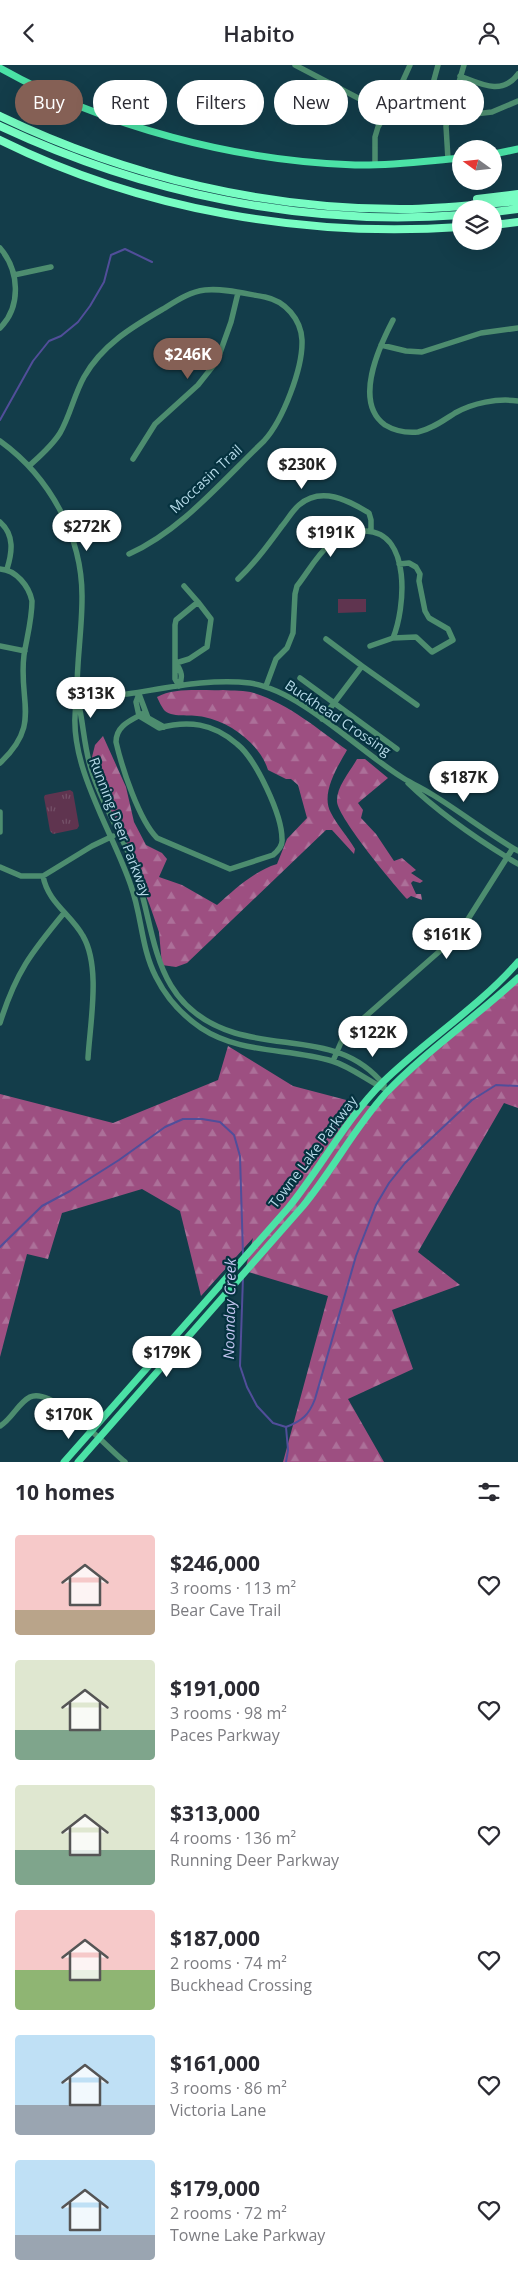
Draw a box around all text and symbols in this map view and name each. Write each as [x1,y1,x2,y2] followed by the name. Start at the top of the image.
[223,18,295,48] text: Habito
[15,19,43,47] icon: back
[475,19,503,47] icon: person
[15,80,83,125] chip: Buy
[93,80,167,125] chip: Rent
[177,80,264,125] chip: Filters
[274,80,348,125] chip: New
[358,80,484,125] chip: Apartment
[452,140,502,190] north arrow
[452,140,502,250] map controls
[452,200,502,250] button: layers
[153,337,223,380] pin: $246K
[164,343,212,365] text: $246K
[165,440,246,517] street label: Moccasin Trail
[267,447,337,490] pin: $230K
[278,453,326,475] text: $230K
[52,509,122,552] pin: $272K
[63,515,111,537] text: $272K
[296,515,366,558] pin: $191K
[307,521,355,543] text: $191K
[282,675,395,760] street label: Buckhead Crossing
[56,677,126,719] pin: $313K
[67,682,115,704] text: $313K
[85,754,156,900] street label: Running Deer Parkway
[429,761,499,803] pin: $187K
[440,766,488,788] text: $187K
[412,917,482,960] pin: $161K
[423,923,471,945] text: $161K
[338,1015,408,1058] pin: $122K
[349,1021,397,1043] text: $122K
[264,1091,362,1212] street label: Towne Lake Parkway
[218,1258,240,1360] water label: Noonday Creek
[132,1335,202,1378] pin: $179K
[143,1341,191,1363] text: $179K
[34,1397,104,1440] pin: $170K
[45,1403,93,1425] text: $170K
[15,1478,115,1506] text: 10 homes
[475,1478,503,1506] icon: filters
[170,1549,260,1577] text: $246,000
[55,1555,115,1615] icon: home
[475,1571,503,1599] icon: heart
[170,1577,296,1599] text: 3 rooms · 113 m²
[170,1599,281,1621] text: Bear Cave Trail
[170,1674,260,1702] text: $191,000
[55,1680,115,1740] icon: home
[475,1696,503,1724] icon: heart
[170,1702,287,1724] text: 3 rooms · 98 m²
[170,1724,280,1746] text: Paces Parkway
[170,1799,260,1827] text: $313,000
[55,1805,115,1865] icon: home
[475,1821,503,1849] icon: heart
[170,1827,296,1849] text: 4 rooms · 136 m²
[170,1849,339,1871] text: Running Deer Parkway
[170,1924,260,1952] text: $187,000
[55,1930,115,1990] icon: home
[475,1946,503,1974] icon: heart
[170,1952,287,1974] text: 2 rooms · 74 m²
[170,1974,312,1996] text: Buckhead Crossing
[170,2049,260,2077] text: $161,000
[55,2055,115,2115] icon: home
[475,2071,503,2099] icon: heart
[170,2077,287,2099] text: 3 rooms · 86 m²
[170,2099,266,2121] text: Victoria Lane
[170,2174,260,2202] text: $179,000
[55,2180,115,2240] icon: home
[475,2196,503,2224] icon: heart
[170,2202,287,2224] text: 2 rooms · 72 m²
[170,2224,325,2246] text: Towne Lake Parkway

